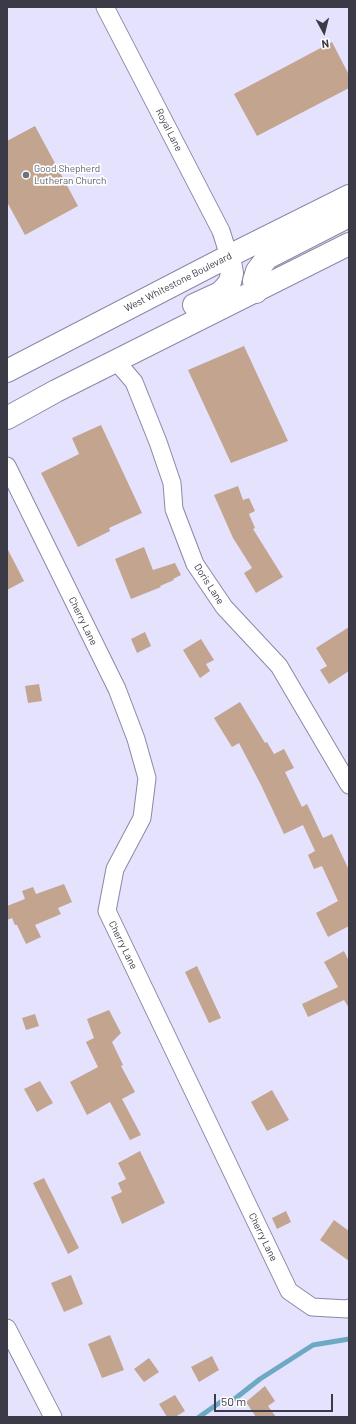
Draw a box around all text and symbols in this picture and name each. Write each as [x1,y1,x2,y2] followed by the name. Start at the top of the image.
[304,12,344,52] north arrow
[321,38,330,51] text: N
[153,106,185,154] street label: Royal Lane
[34,163,106,186] place label: Good Shepherd Lutheran Church
[21,170,31,180] marker: Good Shepherd Lutheran Church
[122,250,234,314] street label: West Whitestone Boulevard
[191,561,227,607] street label: Doris Lane
[66,595,100,647] street label: Cherry Lane
[106,919,140,971] street label: Cherry Lane
[246,1211,280,1263] street label: Cherry Lane
[216,1386,335,1412] scale bar
[221,1394,246,1408] text: 50 m

